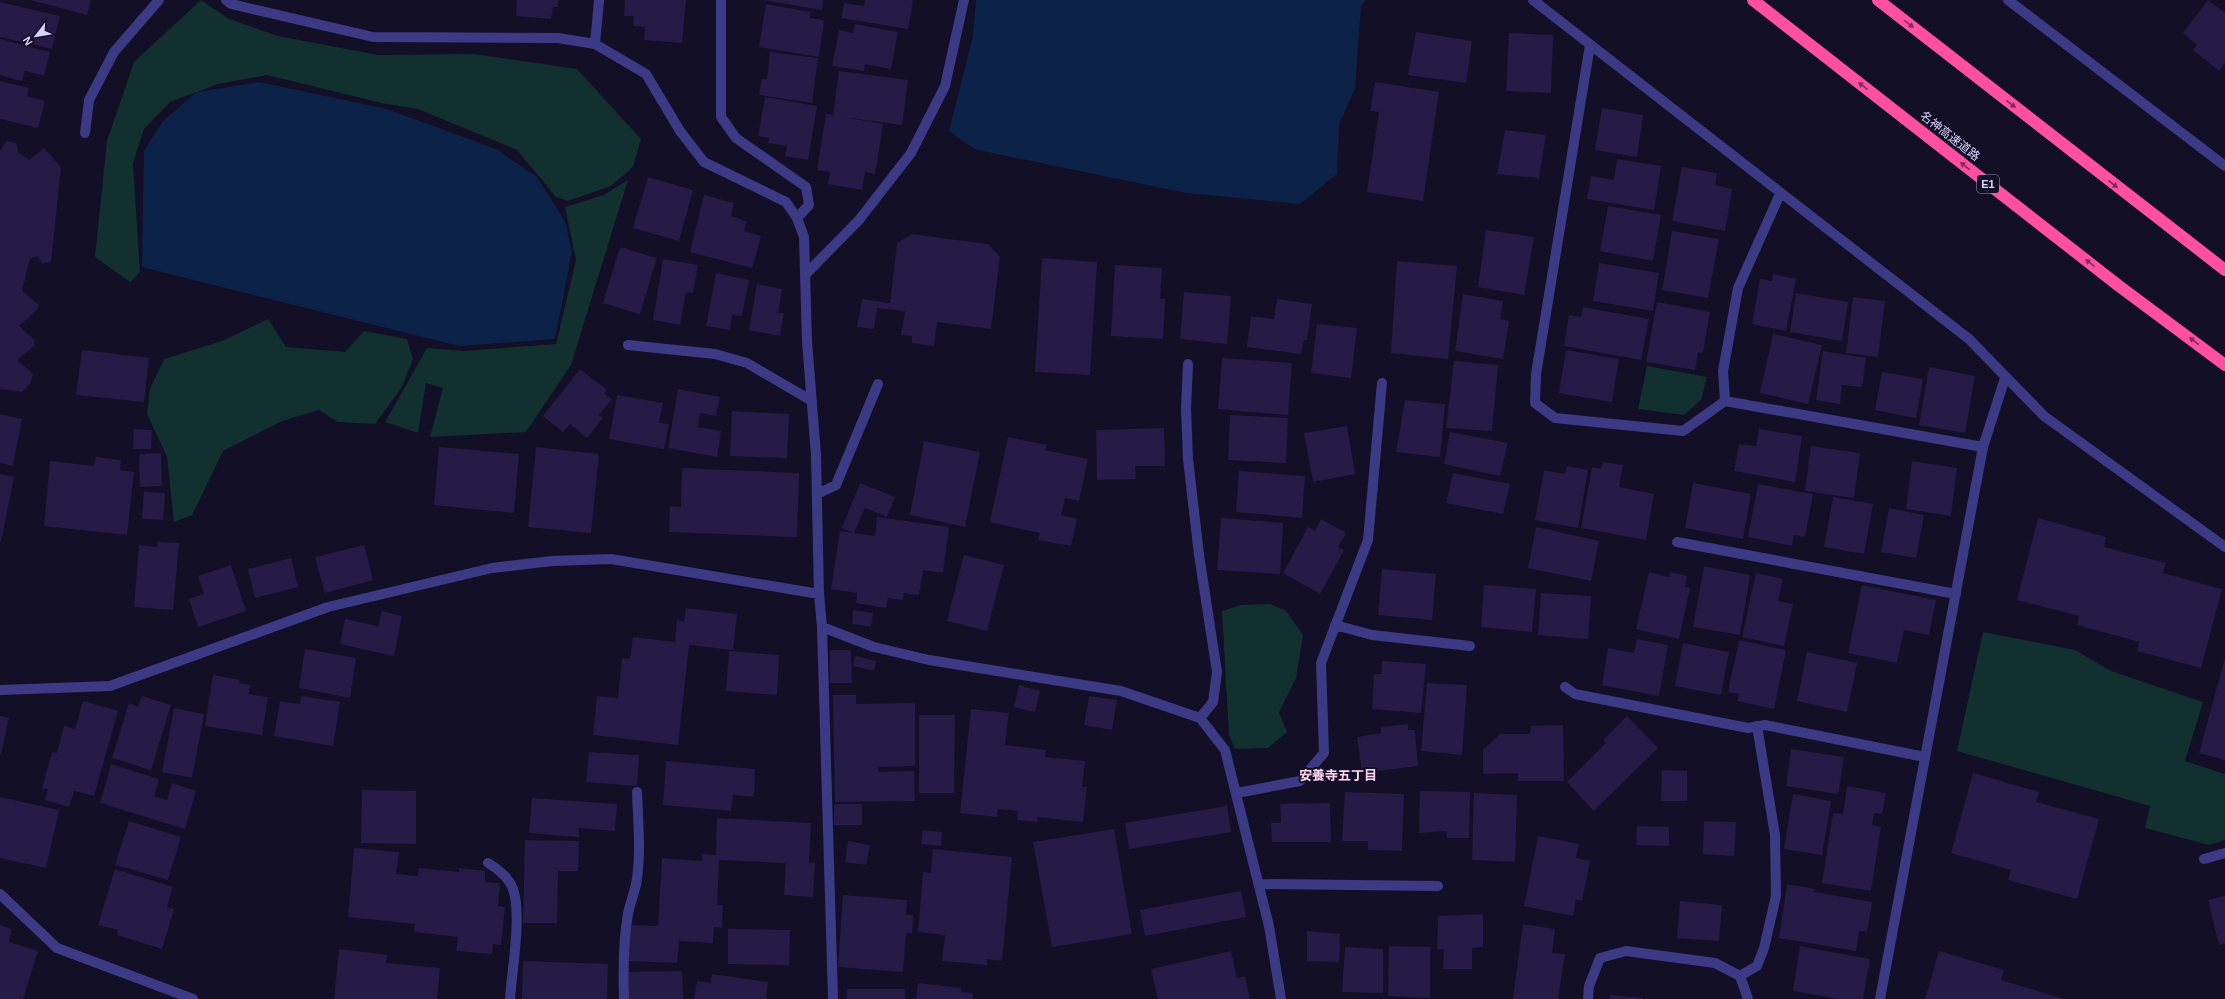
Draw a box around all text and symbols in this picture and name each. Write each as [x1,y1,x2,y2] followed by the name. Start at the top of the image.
[16,16,56,56] north arrow
[1903,20,1914,28] one-way arrow
[20,35,35,48] text: N
[1857,81,1868,90] one-way arrow
[2006,100,2017,108] one-way arrow
[1917,108,1983,164] street label: 名神高速道路
[1960,162,1971,170] one-way arrow
[1977,175,1999,193] road number: E1
[2108,180,2119,189] one-way arrow
[2084,259,2095,267] one-way arrow
[2188,337,2199,346] one-way arrow
[1299,768,1377,783] district label: 安養寺五丁目

